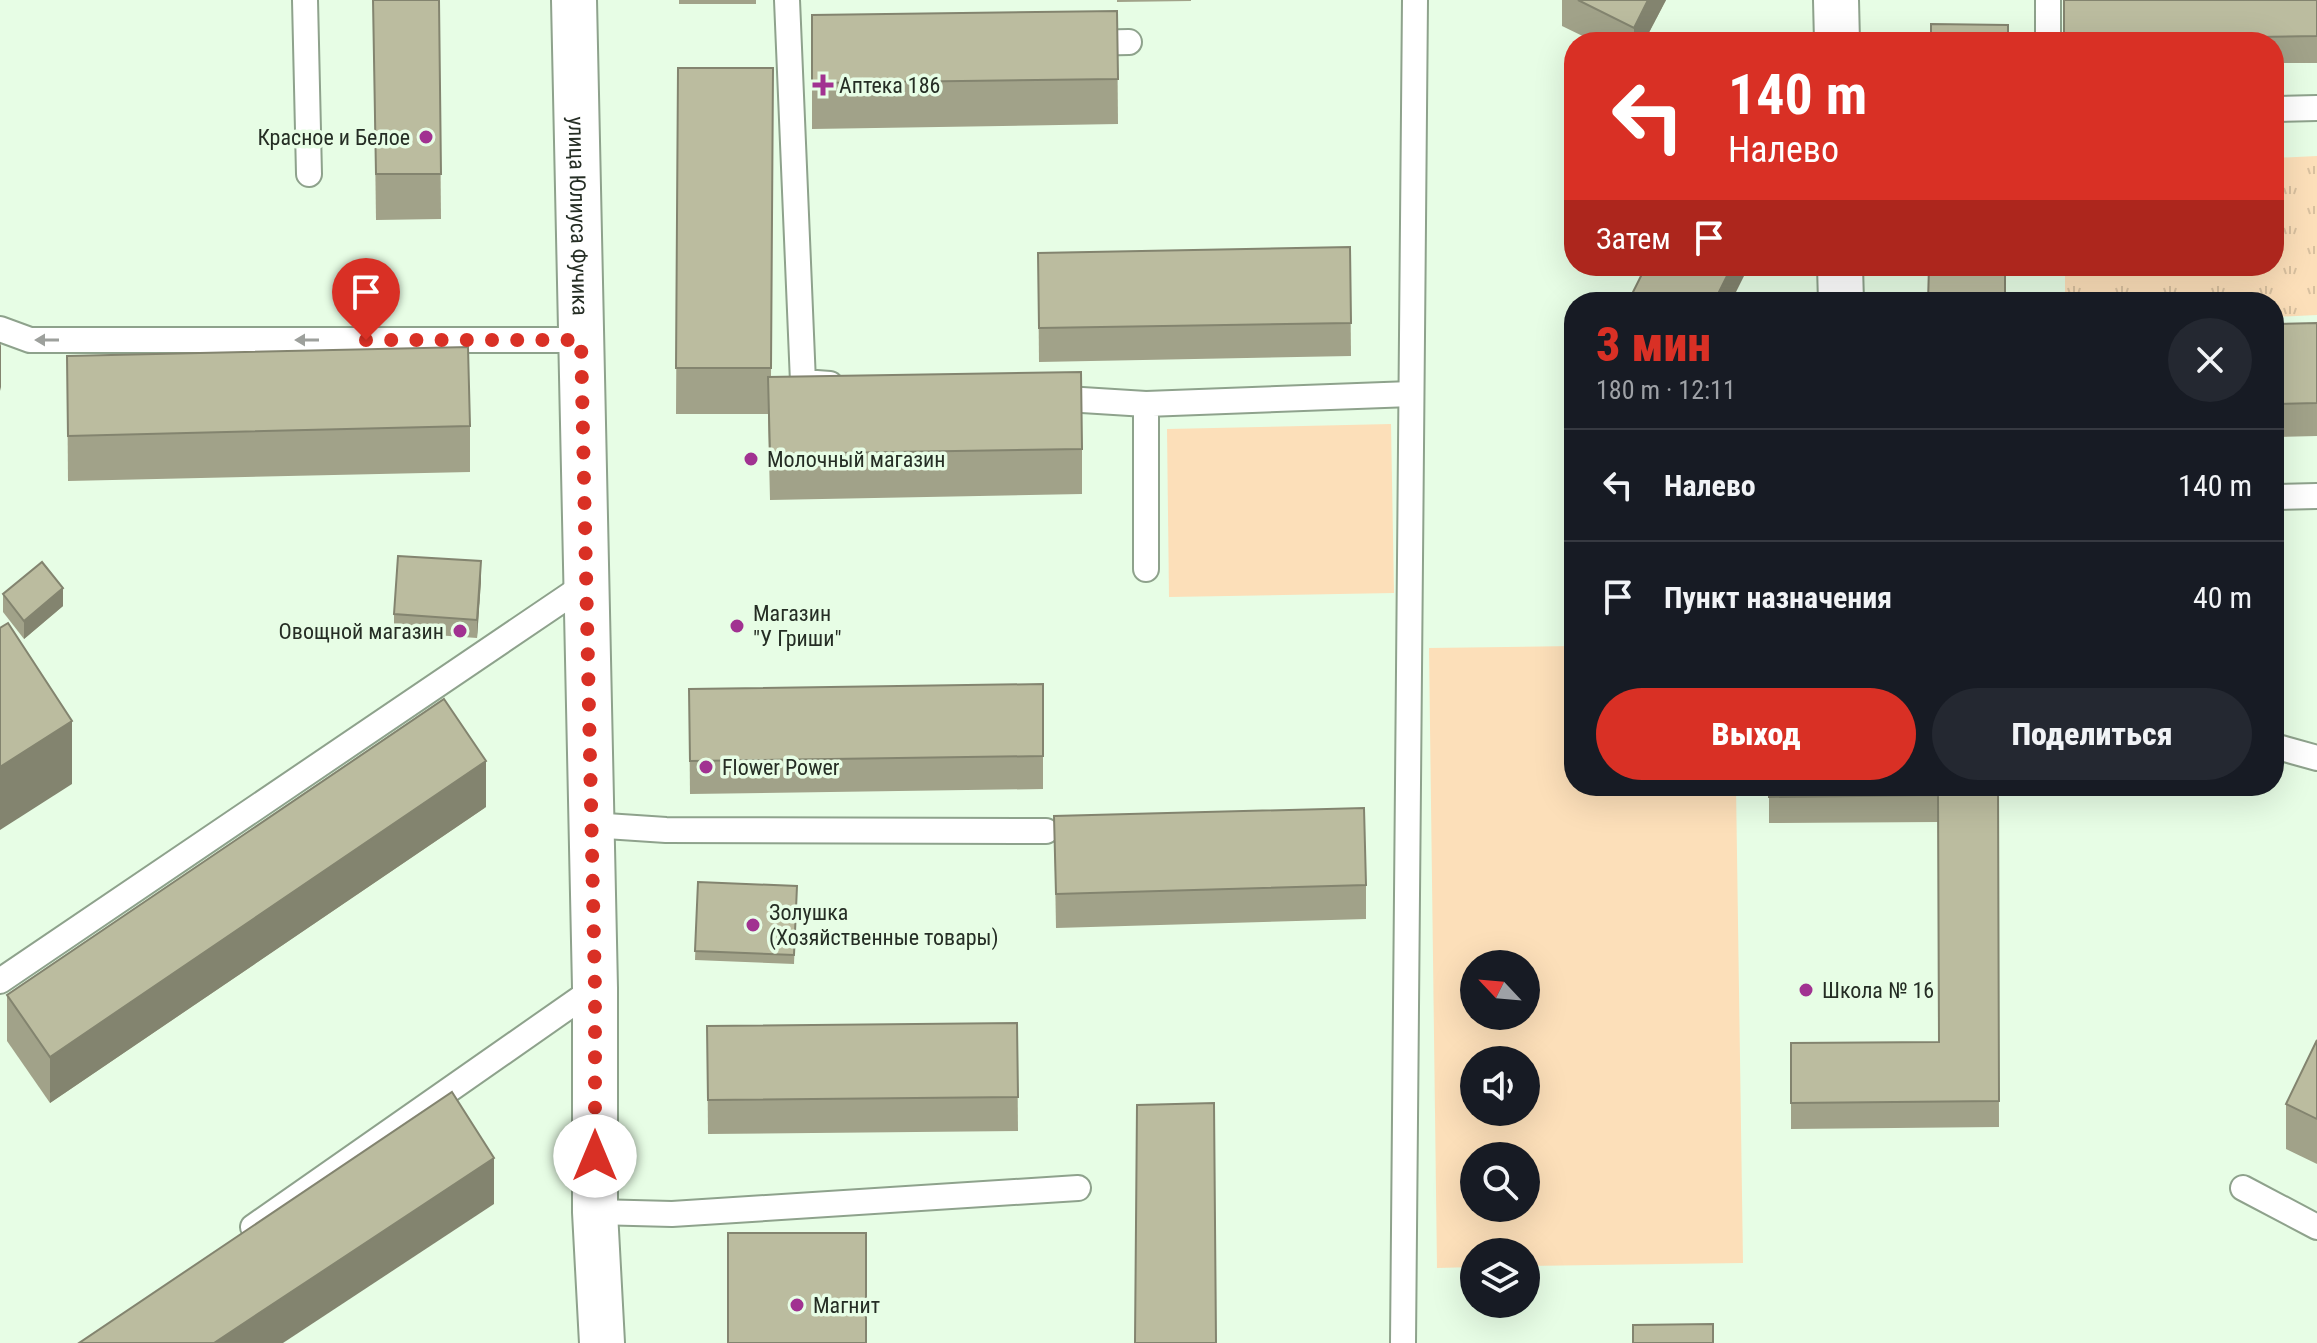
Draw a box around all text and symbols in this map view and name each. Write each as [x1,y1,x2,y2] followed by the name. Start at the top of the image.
[1728,62,1867,128] text: 140 m
[1596,64,1700,168] icon: left
[839,73,940,98] place label: Аптека 186
[814,76,832,94] marker: Аптека 186
[563,116,593,316] street label: улица Юлиуса Фучика
[258,125,410,150] place label: Красное и Белое
[417,128,435,146] marker: Красное и Белое
[1728,129,1839,171] text: Налево
[1687,216,1731,260] icon: arrive
[1596,221,1671,256] text: Затем
[332,258,400,340] pin
[344,270,388,314] icon: arrive
[1596,316,1711,373] text: 3 мин
[2168,318,2252,402] button: close
[34,334,59,346] one-way arrow
[294,334,319,346] one-way arrow
[1596,375,1736,405] text: 180 m · 12:11
[767,447,945,472] place label: Молочный магазин
[742,450,760,468] marker: Молочный магазин
[1596,463,1640,507] icon: left
[1664,468,1756,503] text: Налево
[2178,468,2252,503] text: 140 m
[1596,575,1640,619] icon: arrive
[1664,580,1892,615] text: Пункт назначения
[2193,580,2252,615] text: 40 m
[753,601,841,651] place label: Магазин "У Гриши"
[728,617,746,635] marker: Магазин "У Гриши"
[279,619,444,644] place label: Овощной магазин
[451,622,469,640] marker: Овощной магазин
[1596,688,1916,780] button: Выход
[1932,688,2252,780] button: Поделиться
[722,755,840,780] place label: Flower Power
[697,758,715,776] marker: Flower Power
[769,900,999,951] place label: Золушка (Хозяйственные товары)
[744,916,762,934] marker: Золушка (Хозяйственные товары)
[1460,950,1540,1030] north arrow
[1460,950,1540,1318] map controls
[1822,978,1934,1003] place label: Школа № 16
[1797,981,1815,999] marker: Школа № 16
[1460,1046,1540,1126] button: sound
[553,1114,637,1198] position arrow
[1460,1142,1540,1222] button: search
[1460,1238,1540,1318] button: layers
[813,1293,880,1318] place label: Магнит
[788,1296,806,1314] marker: Магнит

